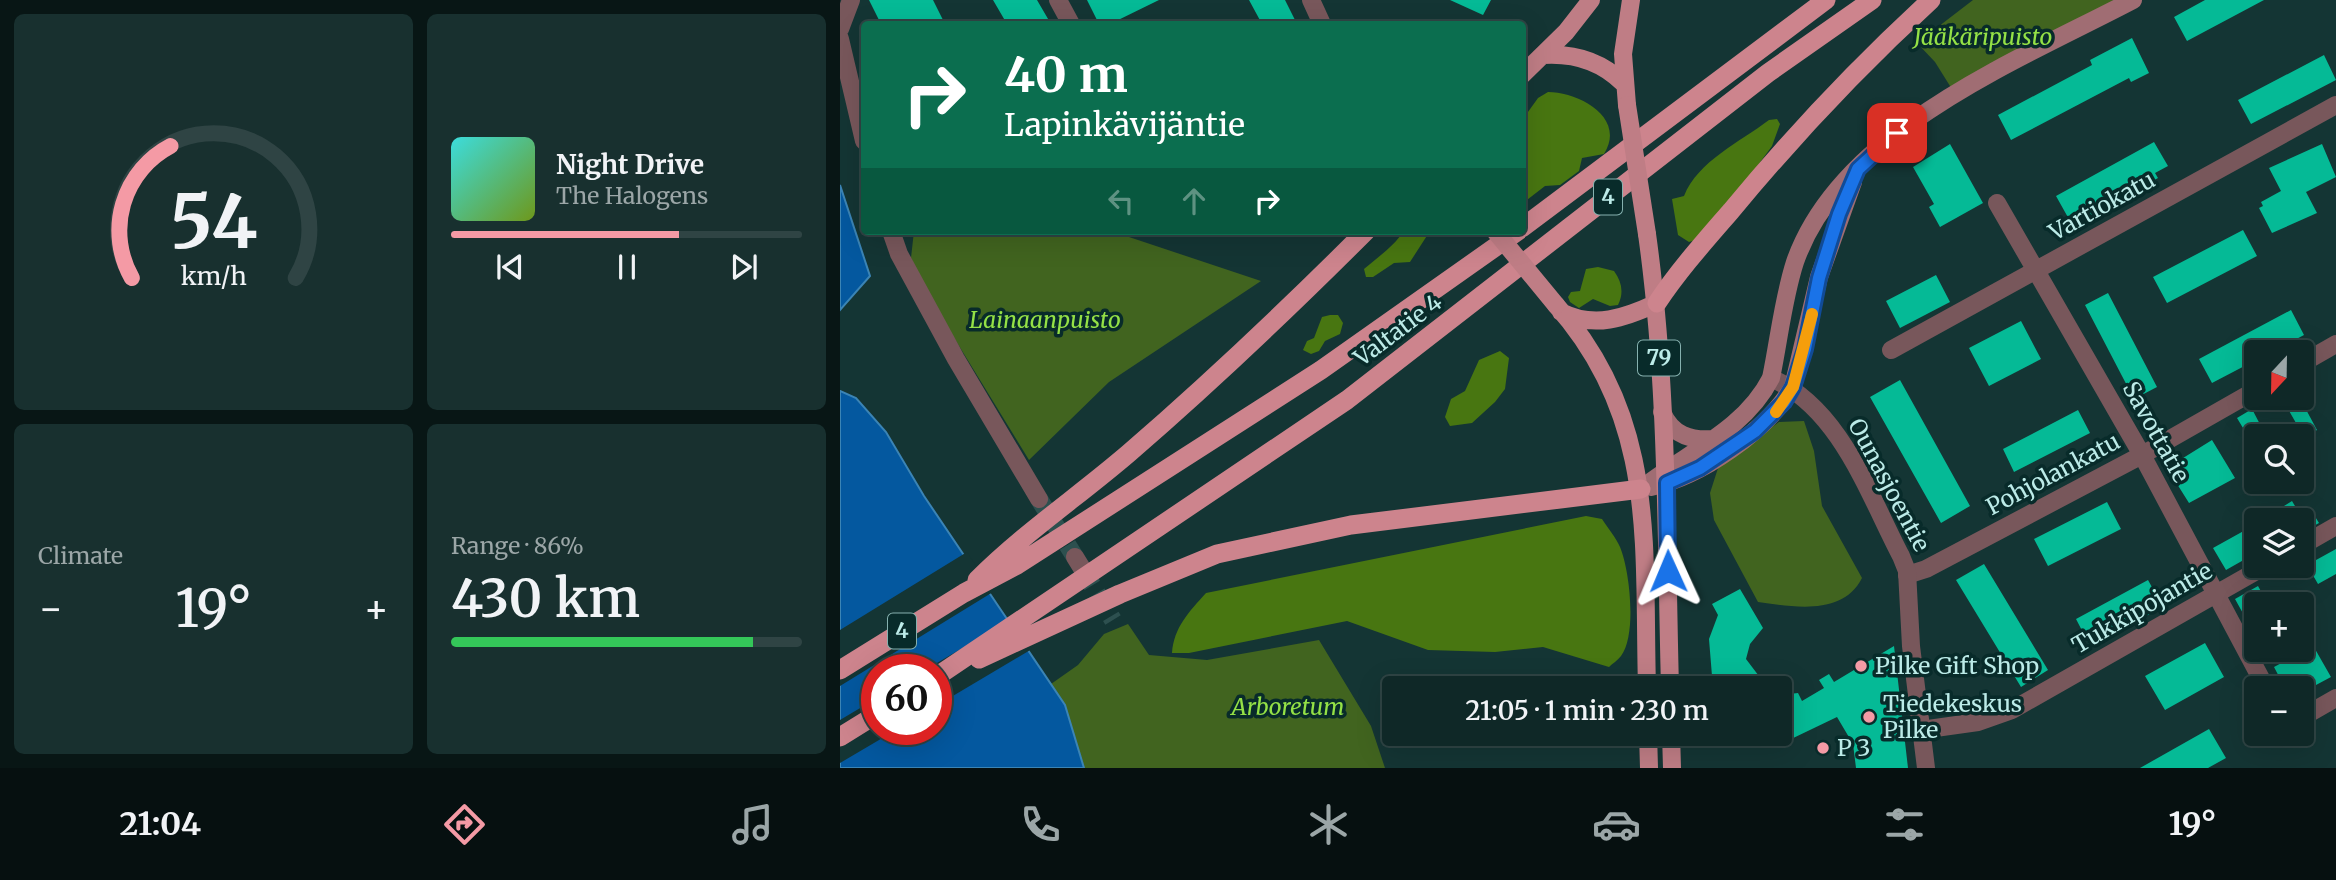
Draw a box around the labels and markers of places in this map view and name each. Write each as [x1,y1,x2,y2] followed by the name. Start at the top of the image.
[1867,103,1927,163] pin
[1875,651,2039,680] place label: Pilke Gift Shop
[1853,658,1869,674] marker: Pilke Gift Shop
[1883,689,2022,744] place label: Tiedekeskus Pilke
[1861,709,1877,725] marker: Tiedekeskus Pilke
[1837,733,1870,762] place label: P 3
[1815,740,1831,756] marker: P 3

